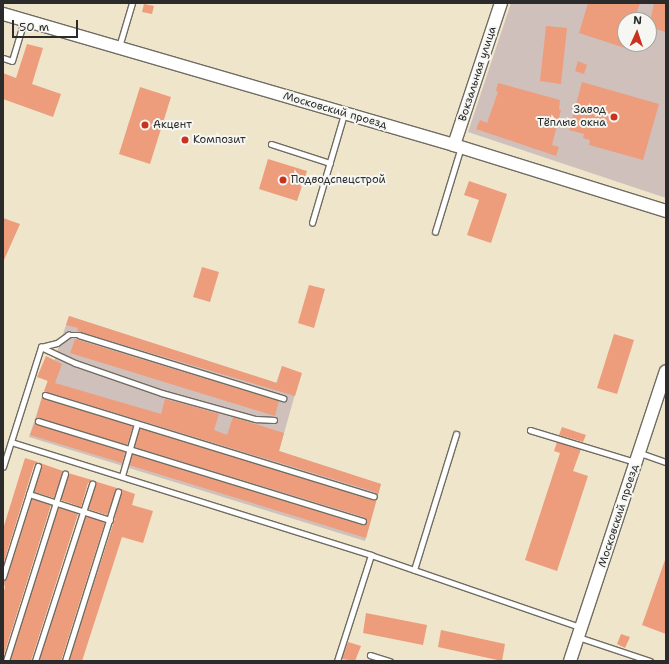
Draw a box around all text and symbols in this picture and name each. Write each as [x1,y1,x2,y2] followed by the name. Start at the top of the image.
[14,12,80,38] scale bar
[617,12,657,52] north arrow
[633,13,642,28] text: N
[19,19,49,35] text: 50 m
[456,25,500,123] street label: Вокзальная улица
[281,90,389,132] street label: Московский проезд
[537,104,606,130] place label: Завод Тёплые окна
[609,112,619,122] marker: Завод Тёплые окна
[153,118,192,132] place label: Акцент
[140,120,150,130] marker: Акцент
[193,133,246,147] place label: Композит
[180,135,190,145] marker: Композит
[291,173,386,187] place label: Подводспецстрой
[278,175,288,185] marker: Подводспецстрой
[596,463,642,569] street label: Московский проезд

